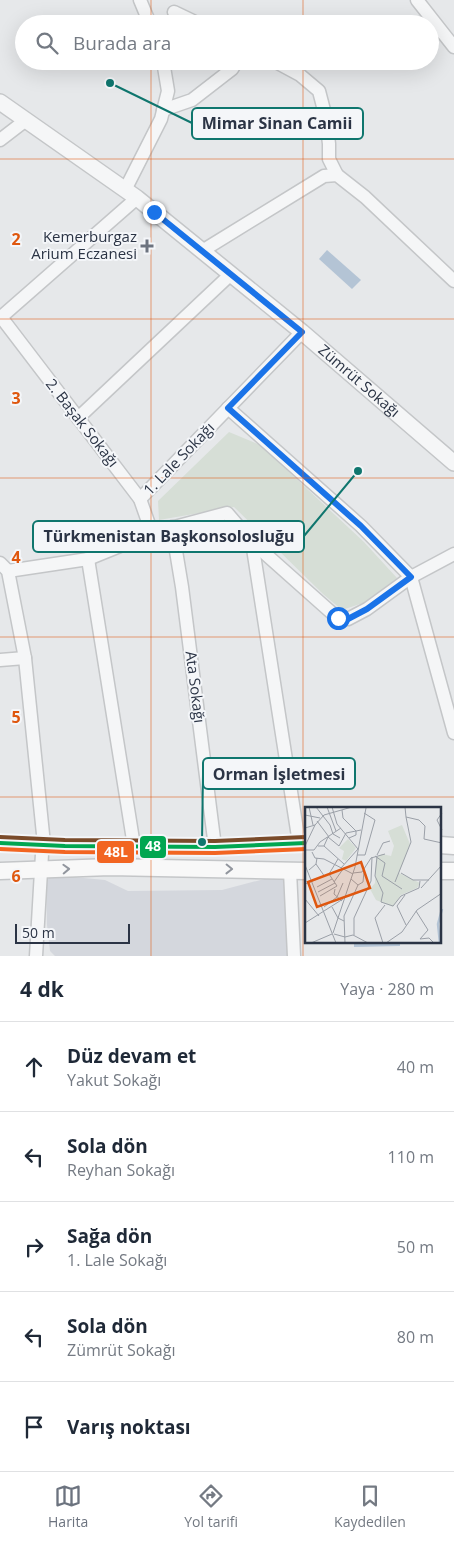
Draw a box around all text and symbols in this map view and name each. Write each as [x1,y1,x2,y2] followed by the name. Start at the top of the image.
[15,15,439,70] search box
[33,29,61,57] icon: search
[73,30,171,56] text: Burada ara
[192,108,363,139] callout: Mimar Sinan Camii
[202,112,352,134] text: Mimar Sinan Camii
[143,201,166,224] route end
[31,226,137,263] place label: Kemerburgaz Arium Eczanesi
[11,228,21,250] text: 2
[141,240,153,252] marker: Kemerburgaz Arium Eczanesi
[315,340,405,421] street label: Zümrüt Sokağı
[42,374,124,471] street label: 2. Başak Sokağı
[11,387,21,409] text: 3
[138,418,218,499] street label: 1. Lale Sokağı
[33,521,304,552] callout: Türkmenistan Başkonsolosluğu
[43,525,295,547] text: Türkmenistan Başkonsolosluğu
[11,546,21,568] text: 4
[327,607,350,630] route start
[182,650,210,724] street label: Ata Sokağı
[11,706,21,728] text: 5
[203,758,355,789] callout: Orman İşletmesi
[213,763,345,785] text: Orman İşletmesi
[305,807,442,944] inset map
[139,835,167,859] line badge: 48
[145,836,161,855] text: 48
[96,840,135,864] line badge: 48L
[104,842,128,861] text: 48L
[62,863,70,874] one-way arrow
[225,864,233,875] one-way arrow
[11,865,21,887] text: 6
[15,921,130,944] scale bar
[22,923,55,942] text: 50 m
[20,975,64,1003] text: 4 dk
[340,978,434,1000] text: Yaya · 280 m
[67,1043,196,1069] text: Düz devam et
[20,1053,48,1081] icon: ahead
[397,1056,434,1078] text: 40 m
[67,1069,161,1091] text: Yakut Sokağı
[67,1133,148,1159] text: Sola dön
[20,1143,48,1171] icon: left
[388,1146,434,1168] text: 110 m
[67,1159,175,1181] text: Reyhan Sokağı
[67,1223,152,1249] text: Sağa dön
[20,1233,48,1261] icon: right
[397,1236,434,1258] text: 50 m
[67,1249,167,1271] text: 1. Lale Sokağı
[67,1313,148,1339] text: Sola dön
[20,1323,48,1351] icon: left
[397,1326,434,1348] text: 80 m
[67,1339,175,1361] text: Zümrüt Sokağı
[20,1413,48,1441] icon: arrive
[67,1414,191,1440] text: Varış noktası
[48,1482,88,1531] tab: Harita
[184,1482,238,1531] tab: Yol tarifi
[334,1482,406,1531] tab: Kaydedilen

